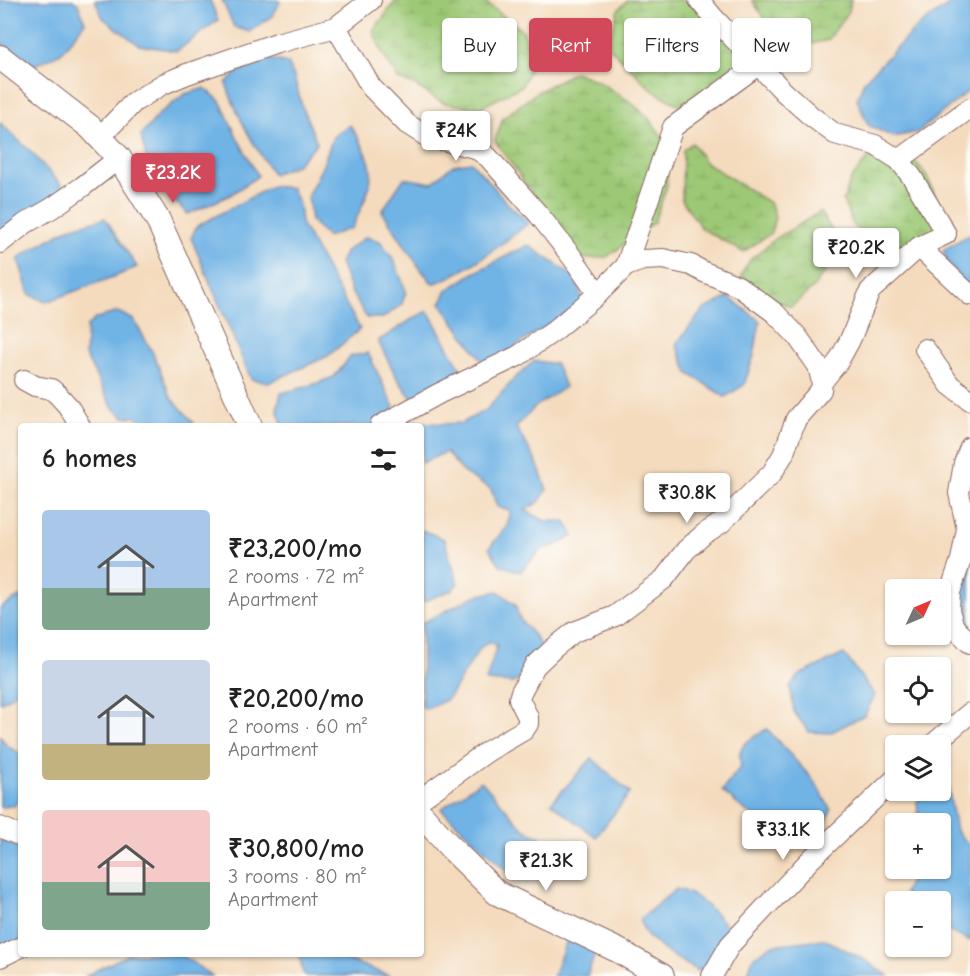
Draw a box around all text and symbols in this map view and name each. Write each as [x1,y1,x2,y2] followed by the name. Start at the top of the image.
[442,18,517,72] chip: Buy
[529,18,612,72] chip: Rent
[624,18,720,72] chip: Filters
[732,18,811,72] chip: New
[420,111,492,162] pin: ₹24K
[435,119,477,142] text: ₹24K
[124,153,222,204] pin: ₹23.2K
[145,161,201,184] text: ₹23.2K
[807,228,905,279] pin: ₹20.2K
[827,236,885,259] text: ₹20.2K
[367,443,400,476] icon: filters
[42,444,137,474] text: 6 homes
[638,473,736,524] pin: ₹30.8K
[658,481,716,504] text: ₹30.8K
[90,534,162,606] icon: home
[228,534,362,564] text: ₹23,200/mo
[228,565,364,588] text: 2 rooms · 72 m²
[885,579,951,645] north arrow
[885,579,951,957] map controls
[228,588,318,611] text: Apartment
[885,657,951,723] button: locate
[90,684,162,756] icon: home
[228,684,364,714] text: ₹20,200/mo
[228,715,367,738] text: 2 rooms · 60 m²
[885,735,951,801] button: layers
[228,738,318,761] text: Apartment
[734,810,832,861] pin: ₹33.1K
[885,813,951,879] button: +
[756,818,810,841] text: ₹33.1K
[90,834,162,906] icon: home
[228,834,364,864] text: ₹30,800/mo
[497,841,595,892] pin: ₹21.3K
[519,849,573,872] text: ₹21.3K
[228,865,366,888] text: 3 rooms · 80 m²
[228,888,318,911] text: Apartment
[885,891,951,957] button: −

